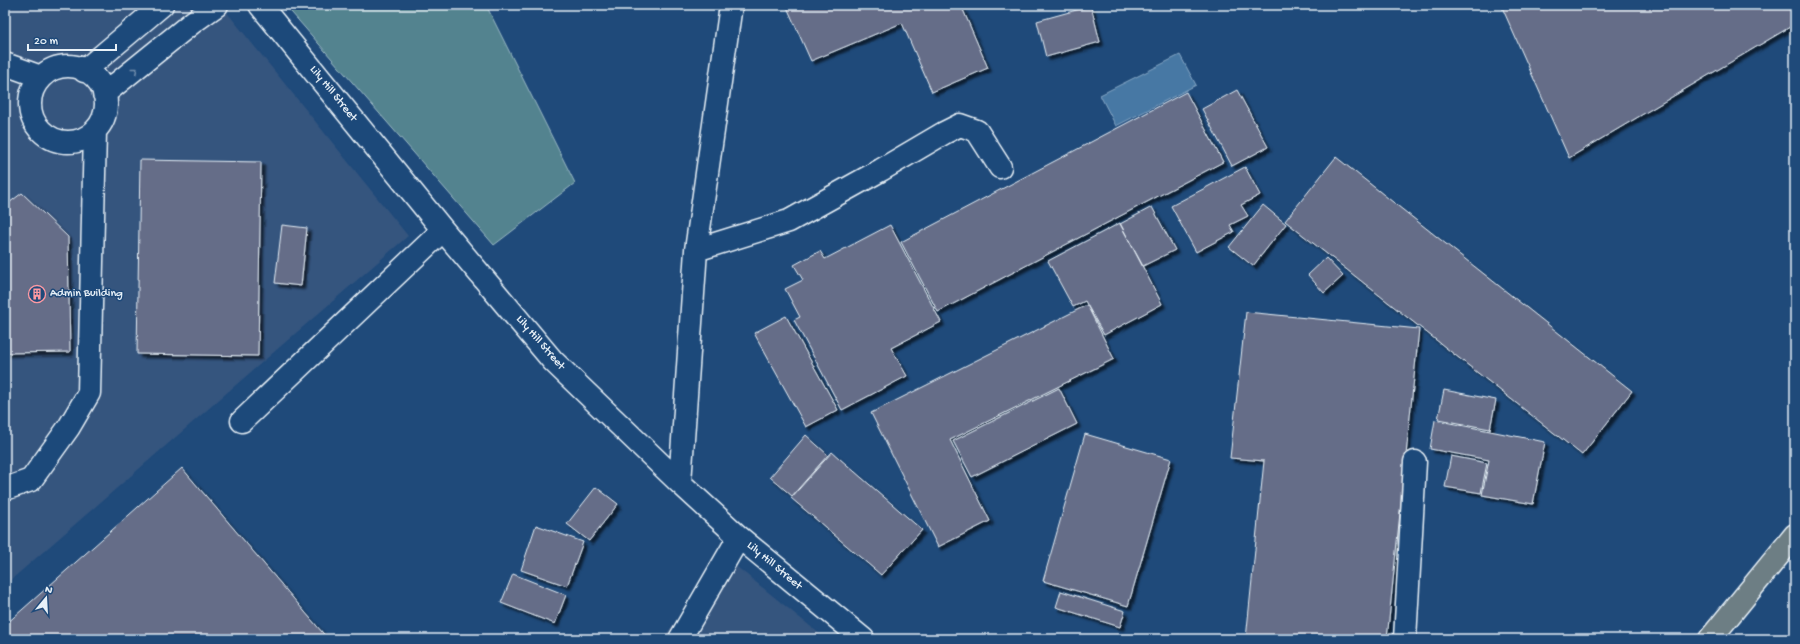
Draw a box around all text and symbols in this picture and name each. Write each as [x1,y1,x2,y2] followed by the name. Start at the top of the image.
[28,26,116,52] scale bar
[34,35,59,49] text: 20 m
[306,63,361,126] street label: Lily Hill Street
[130,67,137,74] one-way arrow
[27,284,47,304] building icon: Admin Building
[50,287,123,301] place label: Admin Building
[512,313,568,374] street label: Lily Hill Street
[743,539,805,594] street label: Lily Hill Street
[26,578,66,618] north arrow
[43,584,54,597] text: N

